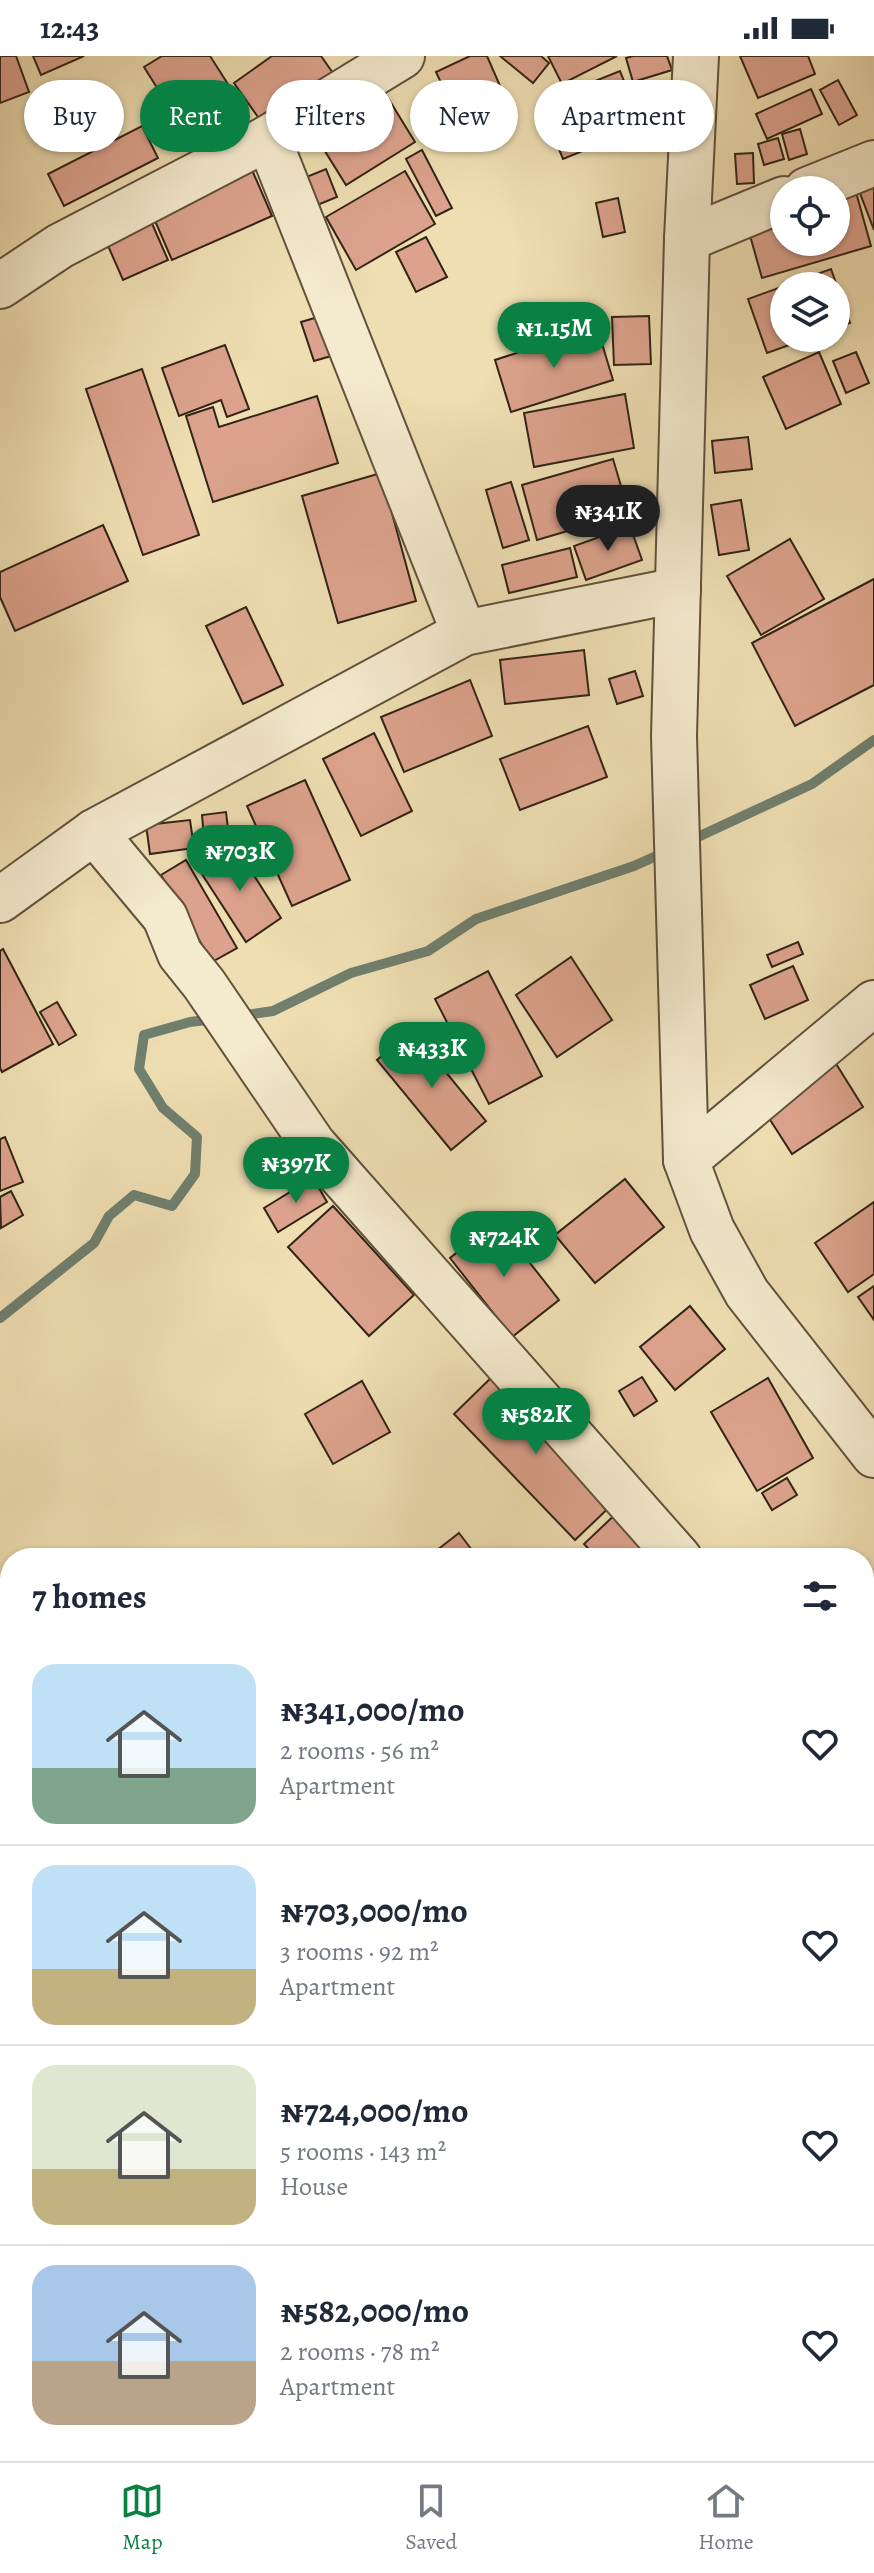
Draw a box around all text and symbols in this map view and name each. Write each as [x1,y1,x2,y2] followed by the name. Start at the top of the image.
[40,8,99,48] text: 12:43
[24,80,124,152] chip: Buy
[140,80,250,152] chip: Rent
[266,80,394,152] chip: Filters
[410,80,518,152] chip: New
[534,80,714,152] chip: Apartment
[770,176,850,352] map controls
[770,176,850,256] button: locate
[770,272,850,352] button: layers
[489,302,619,370] pin: ₦1.15M
[515,310,593,345] text: ₦1.15M
[552,485,664,553] pin: ₦341K
[574,493,642,528] text: ₦341K
[184,825,296,893] pin: ₦703K
[205,833,275,868] text: ₦703K
[376,1022,488,1090] pin: ₦433K
[397,1030,467,1065] text: ₦433K
[240,1137,352,1205] pin: ₦397K
[261,1145,331,1180] text: ₦397K
[448,1211,560,1279] pin: ₦724K
[468,1219,540,1254] text: ₦724K
[480,1388,592,1456] pin: ₦582K
[500,1396,572,1431] text: ₦582K
[32,1573,147,1620] text: 7 homes
[798,1574,842,1618] icon: filters
[280,1686,464,1733] text: ₦341,000/mo
[96,1696,192,1792] icon: home
[798,1722,842,1766] icon: heart
[280,1733,439,1768] text: 2 rooms · 56 m²
[280,1768,395,1803] text: Apartment
[280,1887,468,1934] text: ₦703,000/mo
[96,1897,192,1993] icon: home
[798,1923,842,1967] icon: heart
[280,1934,439,1969] text: 3 rooms · 92 m²
[280,1969,395,2004] text: Apartment
[280,2087,469,2134] text: ₦724,000/mo
[96,2097,192,2193] icon: home
[798,2123,842,2167] icon: heart
[280,2134,446,2169] text: 5 rooms · 143 m²
[280,2169,348,2204] text: House
[280,2287,469,2334] text: ₦582,000/mo
[96,2297,192,2393] icon: home
[798,2323,842,2367] icon: heart
[280,2334,439,2369] text: 2 rooms · 78 m²
[280,2369,395,2404] text: Apartment
[120,2479,164,2557] tab: Map
[405,2479,457,2557] tab: Saved
[698,2479,754,2557] tab: Home

